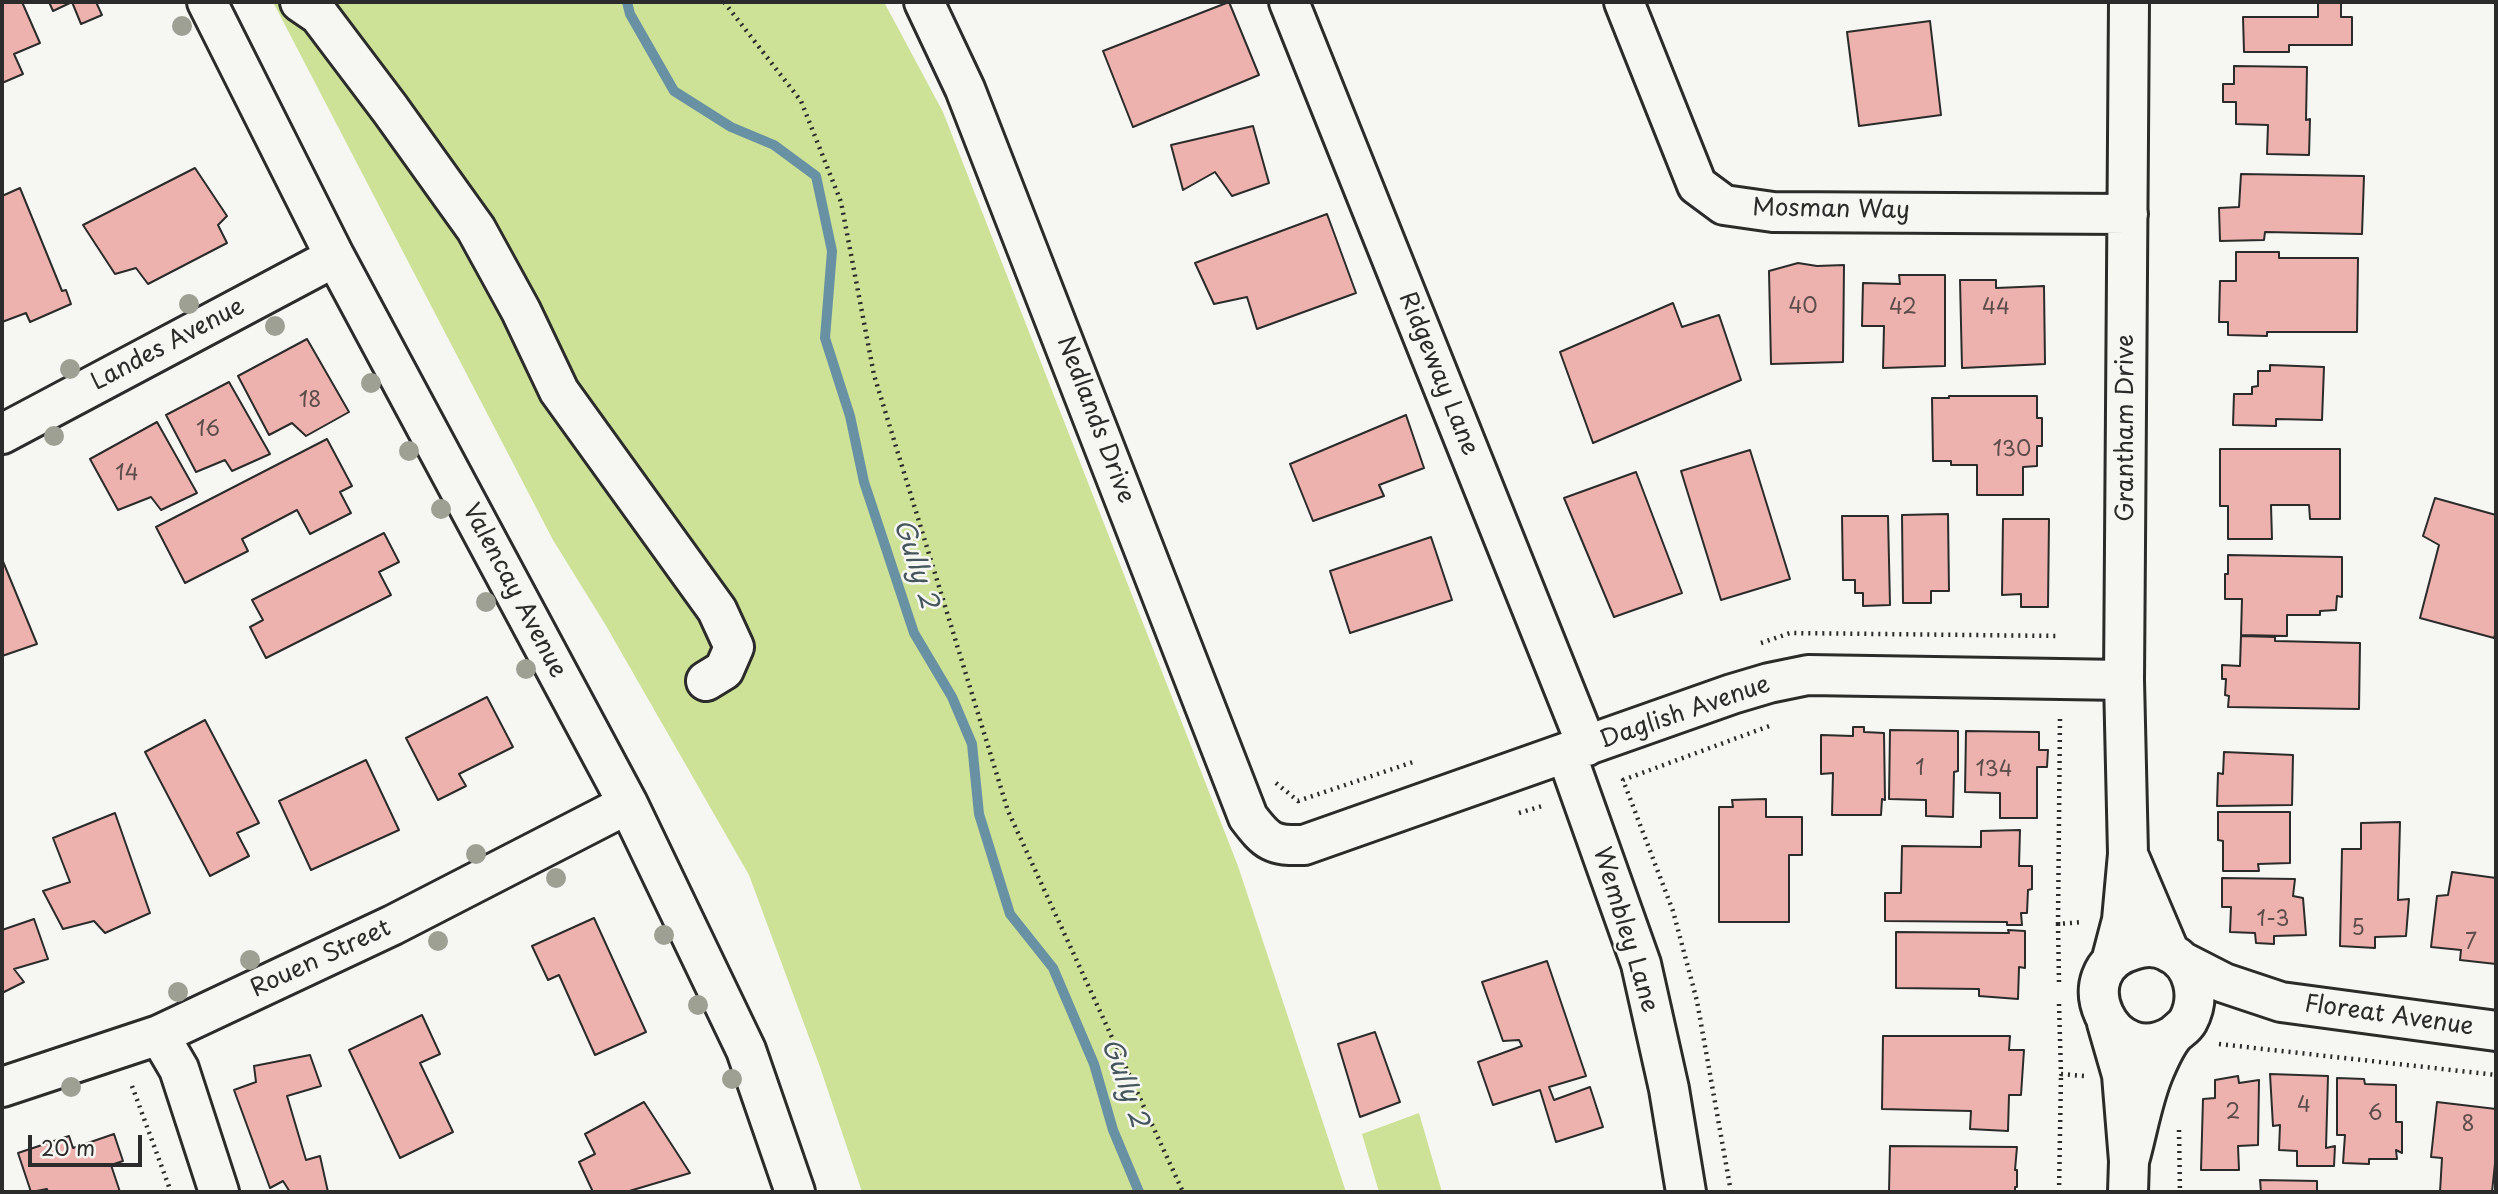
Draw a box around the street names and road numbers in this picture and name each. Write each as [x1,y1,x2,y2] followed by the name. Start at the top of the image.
[1752,194,1910,226] street label: Mosman Way
[1392,288,1484,460] street label: Ridgeway Lane
[87,293,249,397] street label: Landes Avenue
[1050,333,1140,507] street label: Nedlands Drive
[2112,334,2140,522] street label: Grantham Drive
[456,499,572,683] street label: Valencay Avenue
[1596,670,1774,756] street label: Daglish Avenue
[1586,844,1664,1016] street label: Wembley Lane
[246,914,396,1004] street label: Rouen Street
[2303,990,2475,1042] street label: Floreat Avenue

